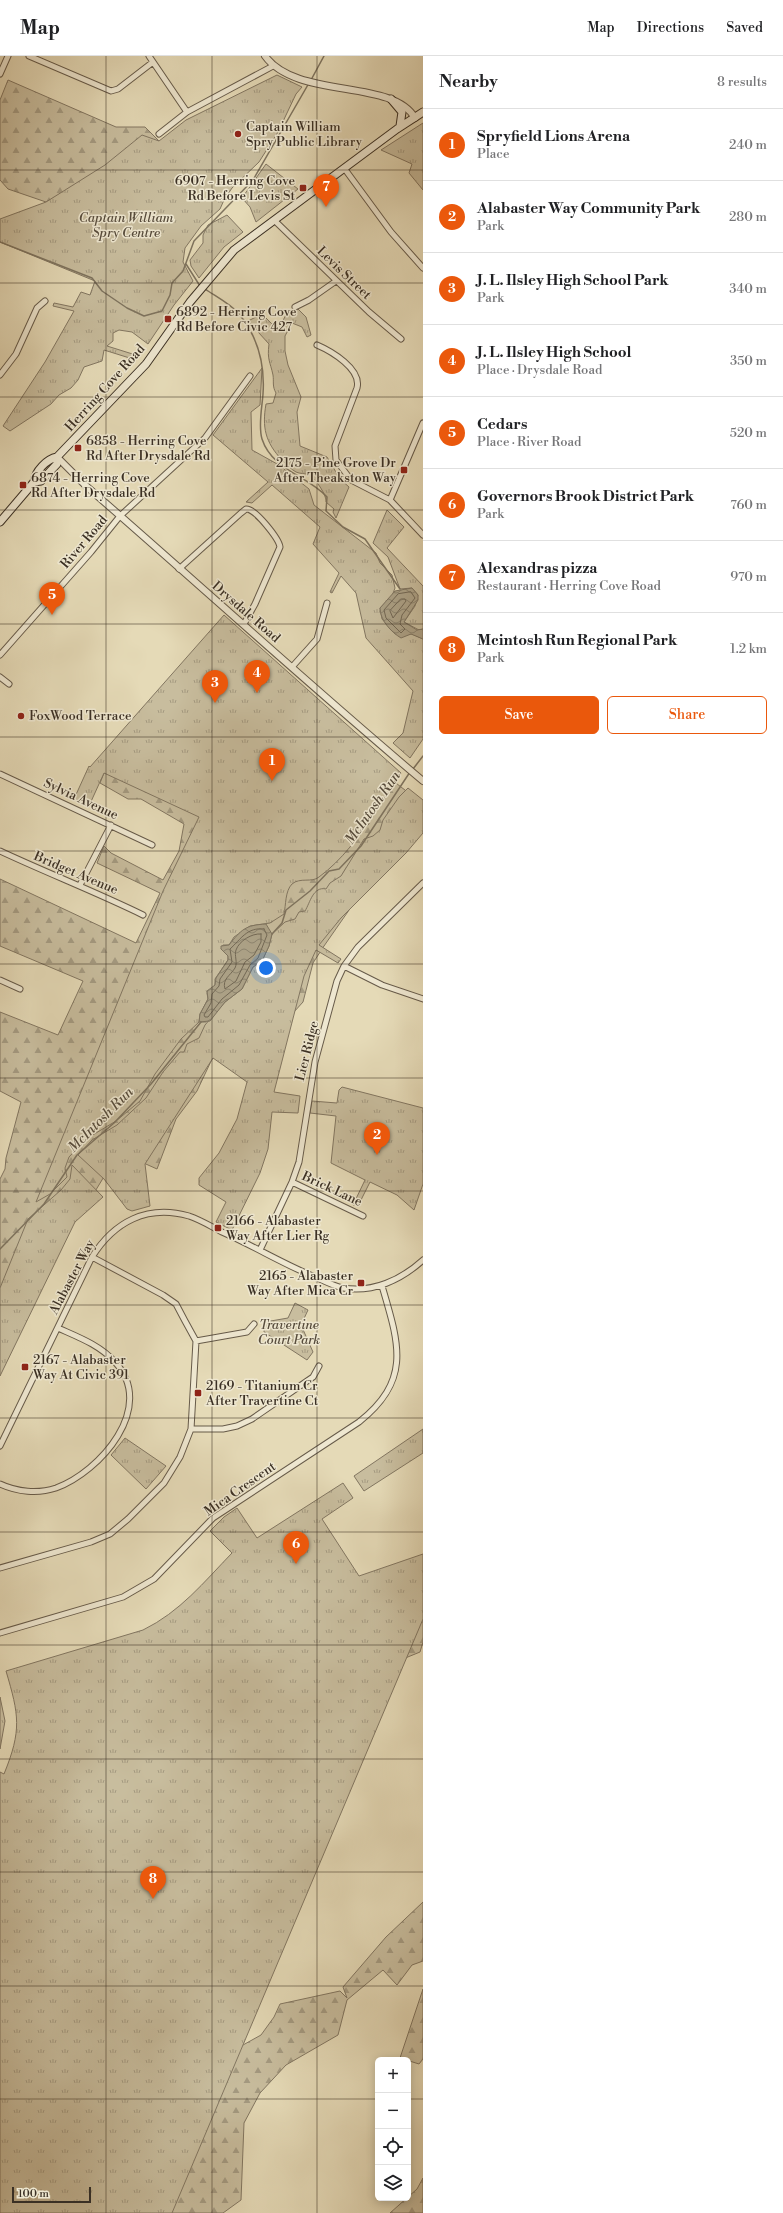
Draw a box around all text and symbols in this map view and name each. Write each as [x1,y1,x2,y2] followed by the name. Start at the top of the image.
[20,16,60,40] text: Map
[587,19,615,37] text: Map
[637,19,704,37] text: Directions
[726,19,763,37] text: Saved
[439,71,498,93] text: Nearby
[717,74,767,90] text: 8 results
[246,119,363,150] place label: Captain William Spry Public Library
[477,127,630,146] text: Spryfield Lions Arena
[233,129,243,139] marker: Captain William Spry Public Library
[449,137,455,153] text: 1
[729,137,767,153] text: 240 m
[477,146,509,162] text: Place
[175,173,295,204] place label: 6907 - Herring Cove Rd Before Levis St
[313,174,339,207] pin: 7
[298,183,308,193] marker: 6907 - Herring Cove Rd Before Levis St
[477,199,700,218] text: Alabaster Way Community Park
[448,209,456,225] text: 2
[729,209,767,225] text: 280 m
[79,210,174,241] park label: Captain William Spry Centre
[477,218,504,234] text: Park
[313,243,375,303] street label: Levis Street
[477,271,668,290] text: J. L. Ilsley High School Park
[448,281,456,297] text: 3
[729,281,767,297] text: 340 m
[477,290,504,306] text: Park
[176,304,297,335] place label: 6892 - Herring Cove Rd Before Civic 427
[163,314,173,324] marker: 6892 - Herring Cove Rd Before Civic 427
[62,341,149,435] street label: Herring Cove Road
[477,343,632,362] text: J. L. Ilsley High School
[448,353,456,369] text: 4
[730,353,767,369] text: 350 m
[477,362,602,378] text: Place · Drysdale Road
[477,415,527,434] text: Cedars
[448,425,456,441] text: 5
[730,425,767,441] text: 520 m
[86,433,211,464] place label: 6858 - Herring Cove Rd After Drysdale Rd
[477,434,582,450] text: Place · River Road
[73,443,83,453] marker: 6858 - Herring Cove Rd After Drysdale Rd
[273,455,397,486] place label: 2175 - Pine Grove Dr After Theakston Way
[399,465,409,475] marker: 2175 - Pine Grove Dr After Theakston Way
[31,470,156,501] place label: 6874 - Herring Cove Rd After Drysdale Rd
[18,480,28,490] marker: 6874 - Herring Cove Rd After Drysdale Rd
[477,487,694,506] text: Governors Brook District Park
[448,497,456,513] text: 6
[730,497,767,513] text: 760 m
[477,506,504,522] text: Park
[57,512,111,572] street label: River Road
[477,559,597,578] text: Alexandras pizza
[448,569,456,585] text: 7
[730,569,767,585] text: 970 m
[209,578,284,646] street label: Drysdale Road
[477,578,661,594] text: Restaurant · Herring Cove Road
[39,582,65,615] pin: 5
[477,631,677,650] text: Mcintosh Run Regional Park
[448,641,456,657] text: 8
[730,641,767,657] text: 1.2 km
[477,650,504,666] text: Park
[244,660,270,693] pin: 4
[202,670,228,703] pin: 3
[439,696,599,734] button: Save
[607,696,767,734] button: Share
[29,708,132,724] place label: FoxWood Terrace
[16,711,26,721] marker: FoxWood Terrace
[259,748,285,781] pin: 1
[341,768,405,848] water label: McIntosh Run
[41,775,121,823] street label: Sylvia Avenue
[31,848,121,898] street label: Bridget Avenue
[256,958,276,978] your location
[292,1019,322,1083] street label: Lier Ridge
[64,1083,138,1157] water label: McIntosh Run
[364,1122,390,1155] pin: 2
[298,1168,365,1210] street label: Brick Lane
[225,1213,330,1244] place label: 2166 - Alabaster Way After Lier Rg
[213,1223,223,1233] marker: 2166 - Alabaster Way After Lier Rg
[45,1236,99,1318] street label: Alabaster Way
[246,1268,353,1299] place label: 2165 - Alabaster Way After Mica Cr
[356,1278,366,1288] marker: 2165 - Alabaster Way After Mica Cr
[258,1317,320,1348] park label: Travertine Court Park
[32,1352,129,1383] place label: 2167 - Alabaster Way At Civic 391
[20,1362,30,1372] marker: 2167 - Alabaster Way At Civic 391
[205,1378,319,1409] place label: 2169 - Titanium Cr After Travertine Ct
[193,1388,203,1398] marker: 2169 - Titanium Cr After Travertine Ct
[201,1458,279,1520] street label: Mica Crescent
[283,1531,309,1564] pin: 6
[140,1866,166,1899] pin: 8
[375,2057,411,2201] map controls
[375,2057,411,2093] button: +
[375,2093,411,2129] button: −
[375,2129,411,2165] button: locate
[375,2165,411,2201] button: layers
[12,2185,91,2204] scale bar
[18,2187,49,2201] text: 100 m

